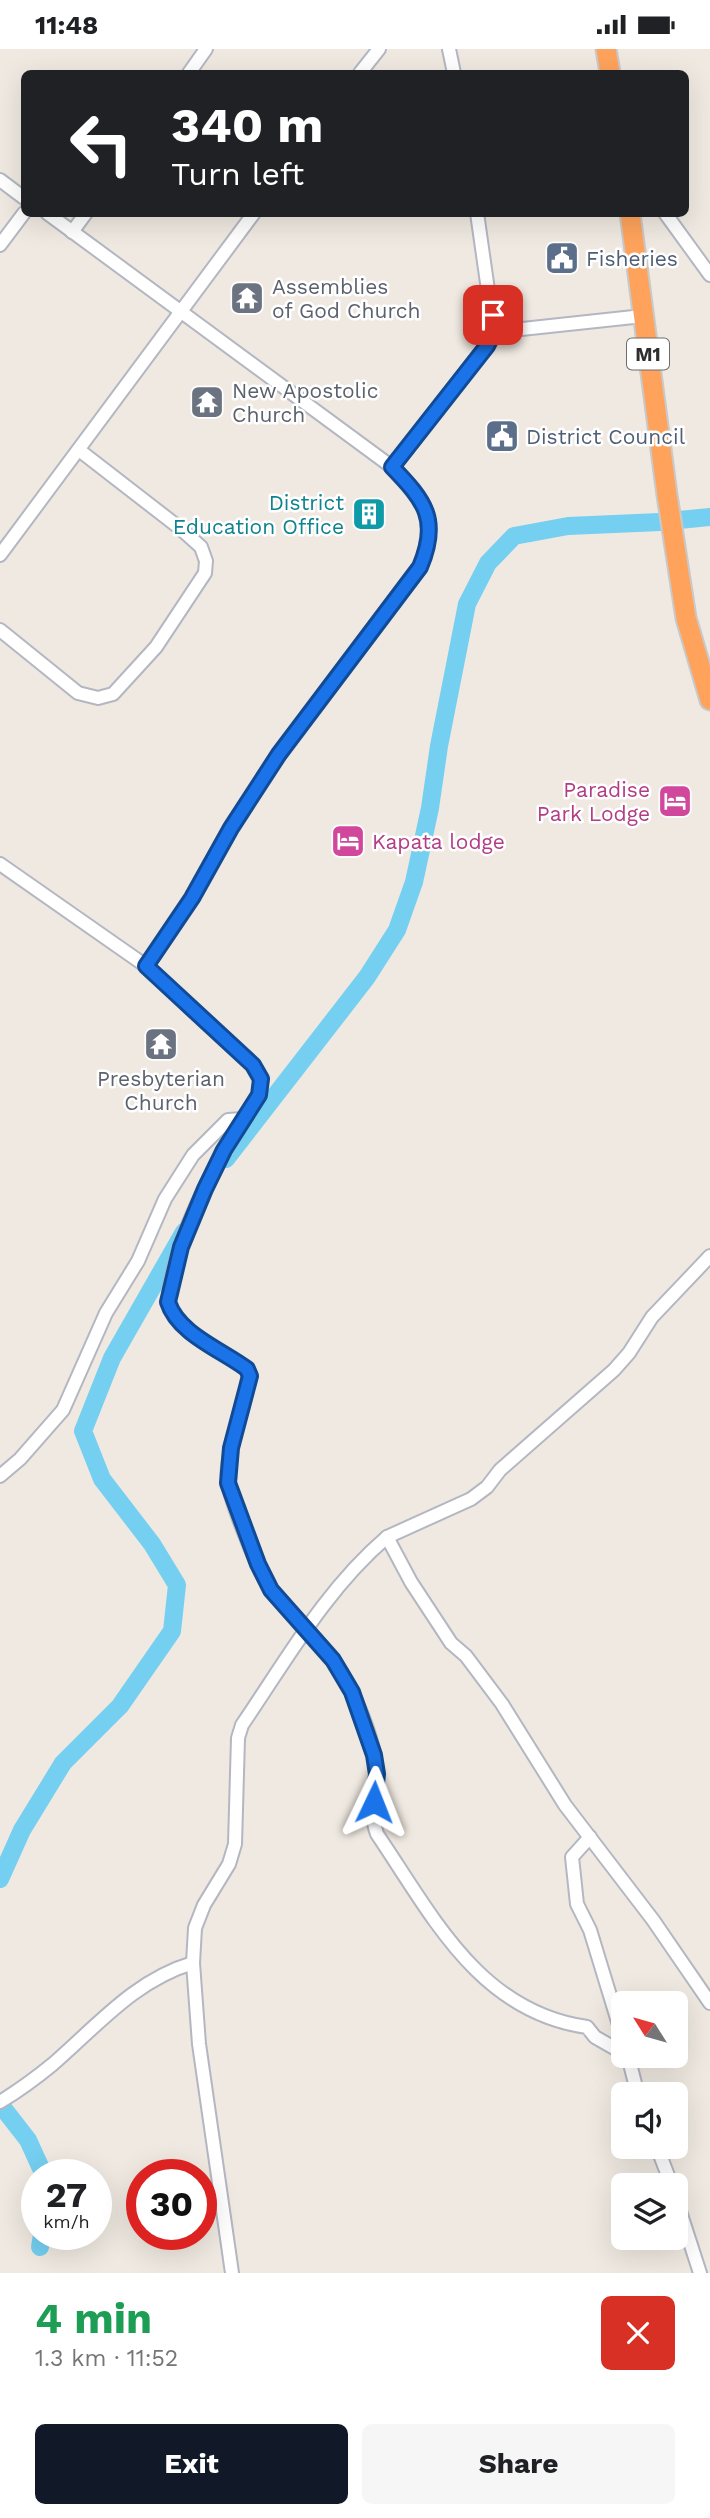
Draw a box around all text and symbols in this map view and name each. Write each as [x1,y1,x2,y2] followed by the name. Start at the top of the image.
[35,10,98,40] text: 11:48
[171,96,323,154] text: 340 m
[56,98,147,189] icon: left
[171,155,304,193] text: Turn left
[543,239,581,277] public building icon: Fisheries
[586,246,678,271] place label: Fisheries
[272,274,420,323] place label: Assemblies of God Church
[228,279,266,317] temple icon: Assemblies of God Church
[463,285,523,345] pin
[474,296,512,334] icon: arrive
[627,339,669,369] road number: M1
[232,378,378,427] place label: New Apostolic Church
[188,383,226,421] temple icon: New Apostolic Church
[483,417,521,455] public building icon: District Council
[526,424,686,449] place label: District Council
[173,490,344,539] place label: District Education Office
[350,495,388,533] building icon: District Education Office
[537,777,650,826] place label: Paradise Park Lodge
[656,782,694,820] hotel icon: Paradise Park Lodge
[329,822,367,860] hotel icon: Kapata lodge
[372,829,505,854] place label: Kapata lodge
[142,1025,180,1063] temple icon: Presbyterian Church
[97,1066,225,1115] place label: Presbyterian Church
[337,1765,411,1839] position arrow
[611,1991,688,2069] north arrow
[611,1991,688,2250] map controls
[611,2082,688,2159] button: sound
[126,2159,217,2250] speed limit sign: 30
[611,2173,688,2250] button: layers
[46,2174,87,2216] text: 27
[43,2211,90,2232] text: km/h
[35,2294,152,2343] text: 4 min
[601,2296,675,2370] button: close
[35,2345,178,2372] text: 1.3 km · 11:52
[35,2424,348,2504] button: Exit
[362,2424,675,2504] button: Share

